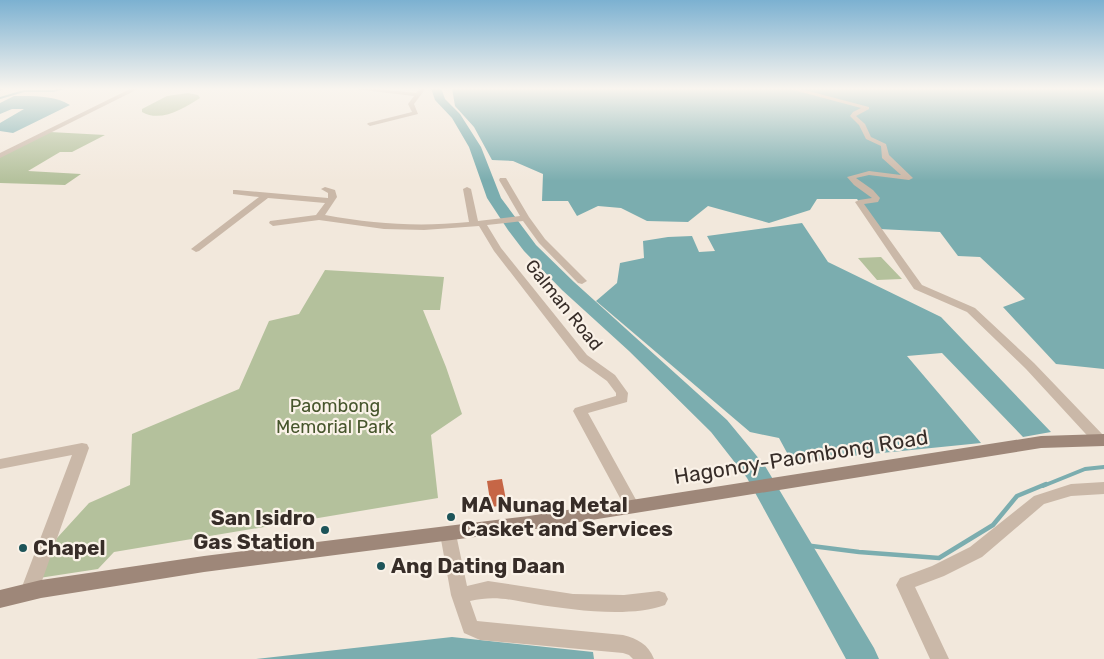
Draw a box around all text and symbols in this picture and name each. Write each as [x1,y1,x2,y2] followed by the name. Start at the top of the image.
[521,255,607,355] street label: Galman Road
[276,395,395,438] park label: Paombong Memorial Park
[672,424,930,489] street label: Hagonoy-Paombong Road
[461,492,673,541] place label: MA Nunag Metal Casket and Services
[193,505,315,554] place label: San Isidro Gas Station
[445,511,457,523] marker: MA Nunag Metal Casket and Services
[319,524,331,536] marker: San Isidro Gas Station
[33,535,106,560] place label: Chapel
[17,542,29,554] marker: Chapel
[391,553,565,578] place label: Ang Dating Daan
[375,560,387,572] marker: Ang Dating Daan

